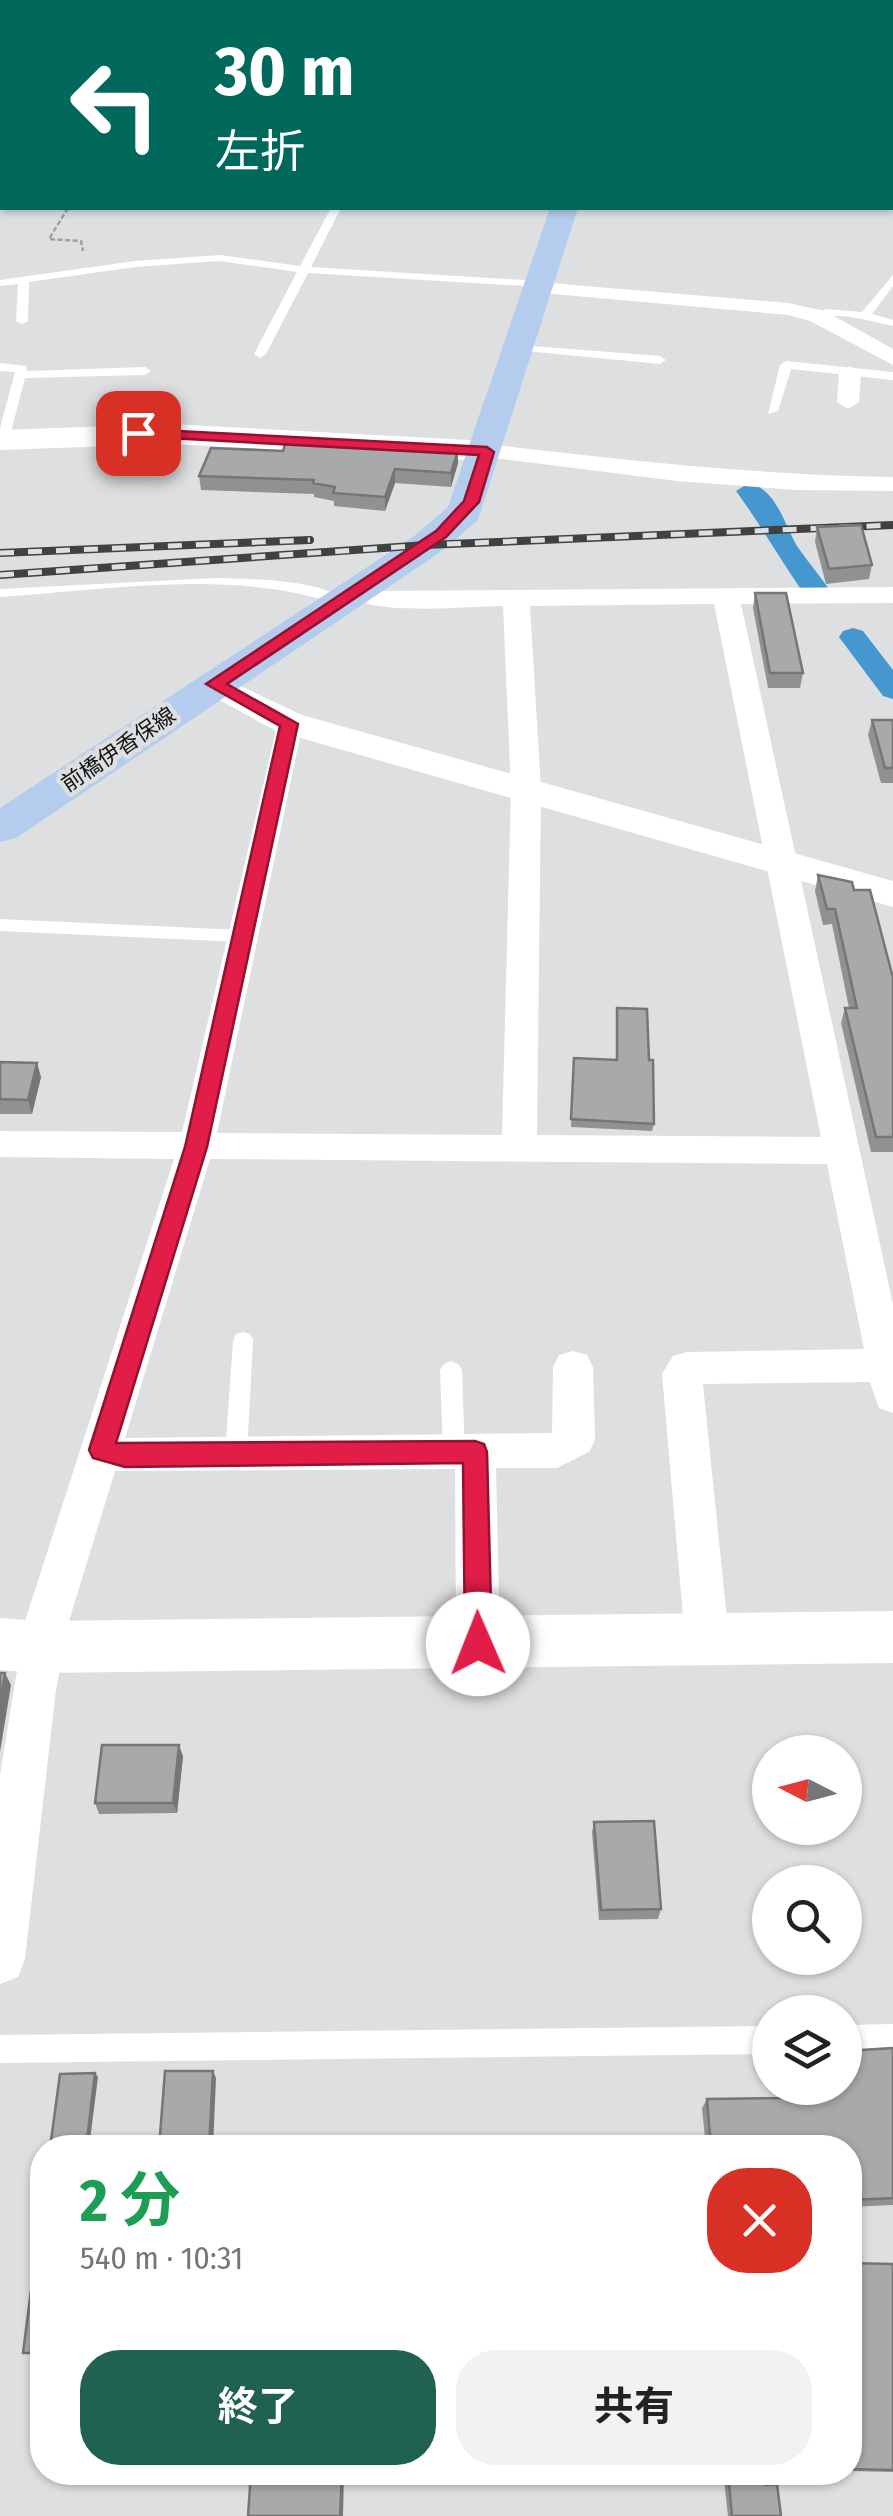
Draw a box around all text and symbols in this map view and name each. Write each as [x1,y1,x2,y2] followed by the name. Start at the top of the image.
[215,30,354,114] text: 30 m
[50,40,180,170] icon: left
[215,125,305,179] text: 左折
[96,391,181,476] pin
[111,406,166,461] icon: arrive
[56,701,181,798] street label: 前橋伊香保線
[426,1592,530,1696] position arrow
[752,1735,862,1845] north arrow
[752,1735,862,2105] map controls
[752,1865,862,1975] button: search
[752,1995,862,2105] button: layers
[80,2165,180,2237] text: 2 分
[707,2168,812,2273] button: close
[80,2239,243,2277] text: 540 m · 10:31
[80,2350,436,2465] button: 終了
[456,2350,812,2465] button: 共有

